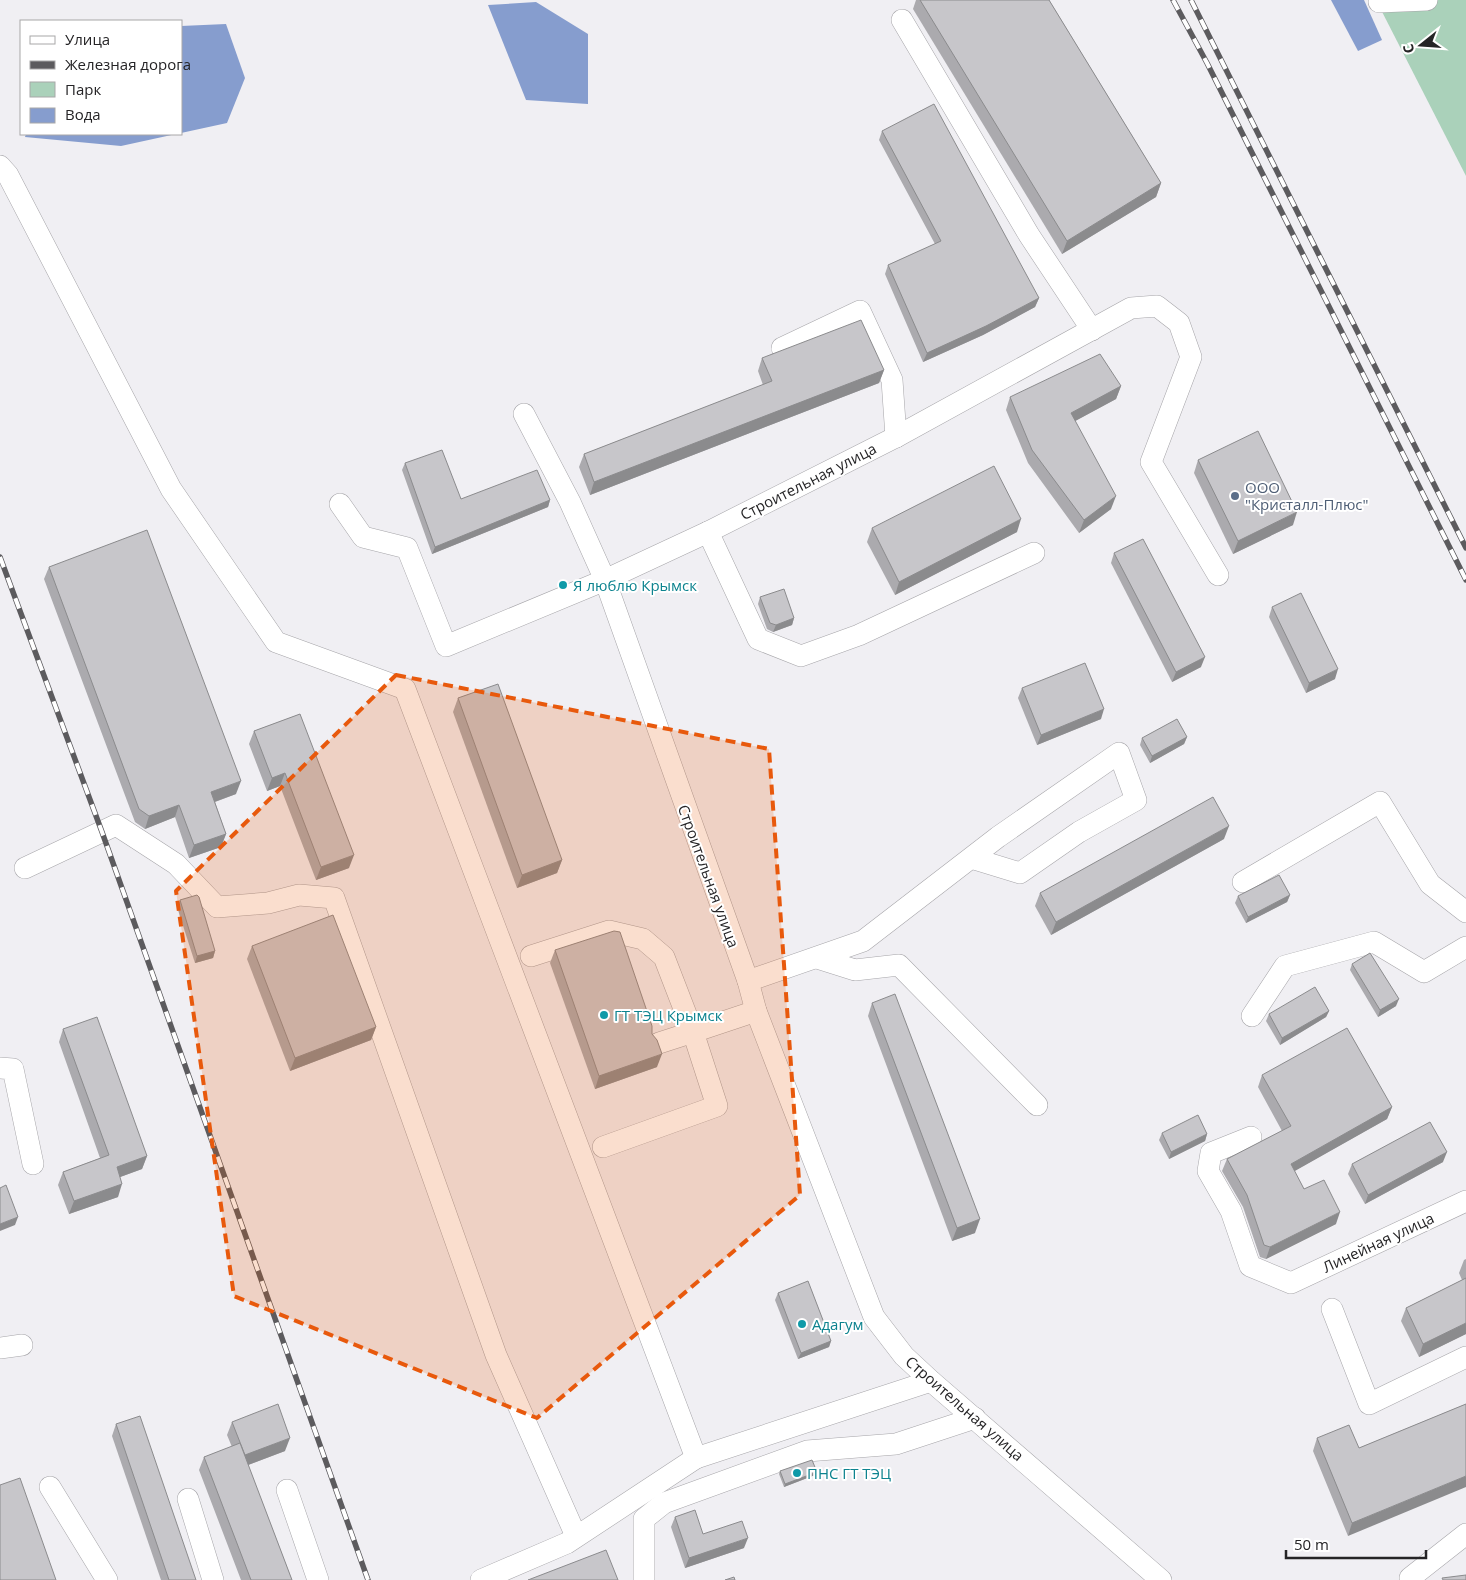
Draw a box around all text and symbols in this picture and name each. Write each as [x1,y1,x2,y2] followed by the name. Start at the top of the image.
[20,20,182,135] legend
[1396,20,1446,70] north arrow
[65,29,110,49] text: Улица
[1398,42,1418,56] text: С
[65,54,191,74] text: Железная дорога
[65,79,101,99] text: Парк
[65,104,101,124] text: Вода
[736,438,880,524] street label: Строительная улица
[1245,477,1369,514] place label: ООО "Кристалл-Плюс"
[1229,490,1241,502] marker: ООО "Кристалл-Плюс"
[573,575,697,595] place label: Я люблю Крымск
[557,579,569,591] marker: Я люблю Крымск
[674,802,744,950] street label: Строительная улица
[614,1005,723,1025] place label: ГТ ТЭЦ Крымск
[598,1009,610,1021] marker: ГТ ТЭЦ Крымск
[1319,1207,1437,1277] street label: Линейная улица
[812,1314,863,1334] place label: Адагум
[796,1318,808,1330] marker: Адагум
[902,1351,1028,1465] street label: Строительная улица
[807,1463,891,1483] place label: ПНС ГТ ТЭЦ
[791,1467,803,1479] marker: ПНС ГТ ТЭЦ
[1286,1528,1426,1560] scale bar
[1294,1534,1329,1554] text: 50 m

